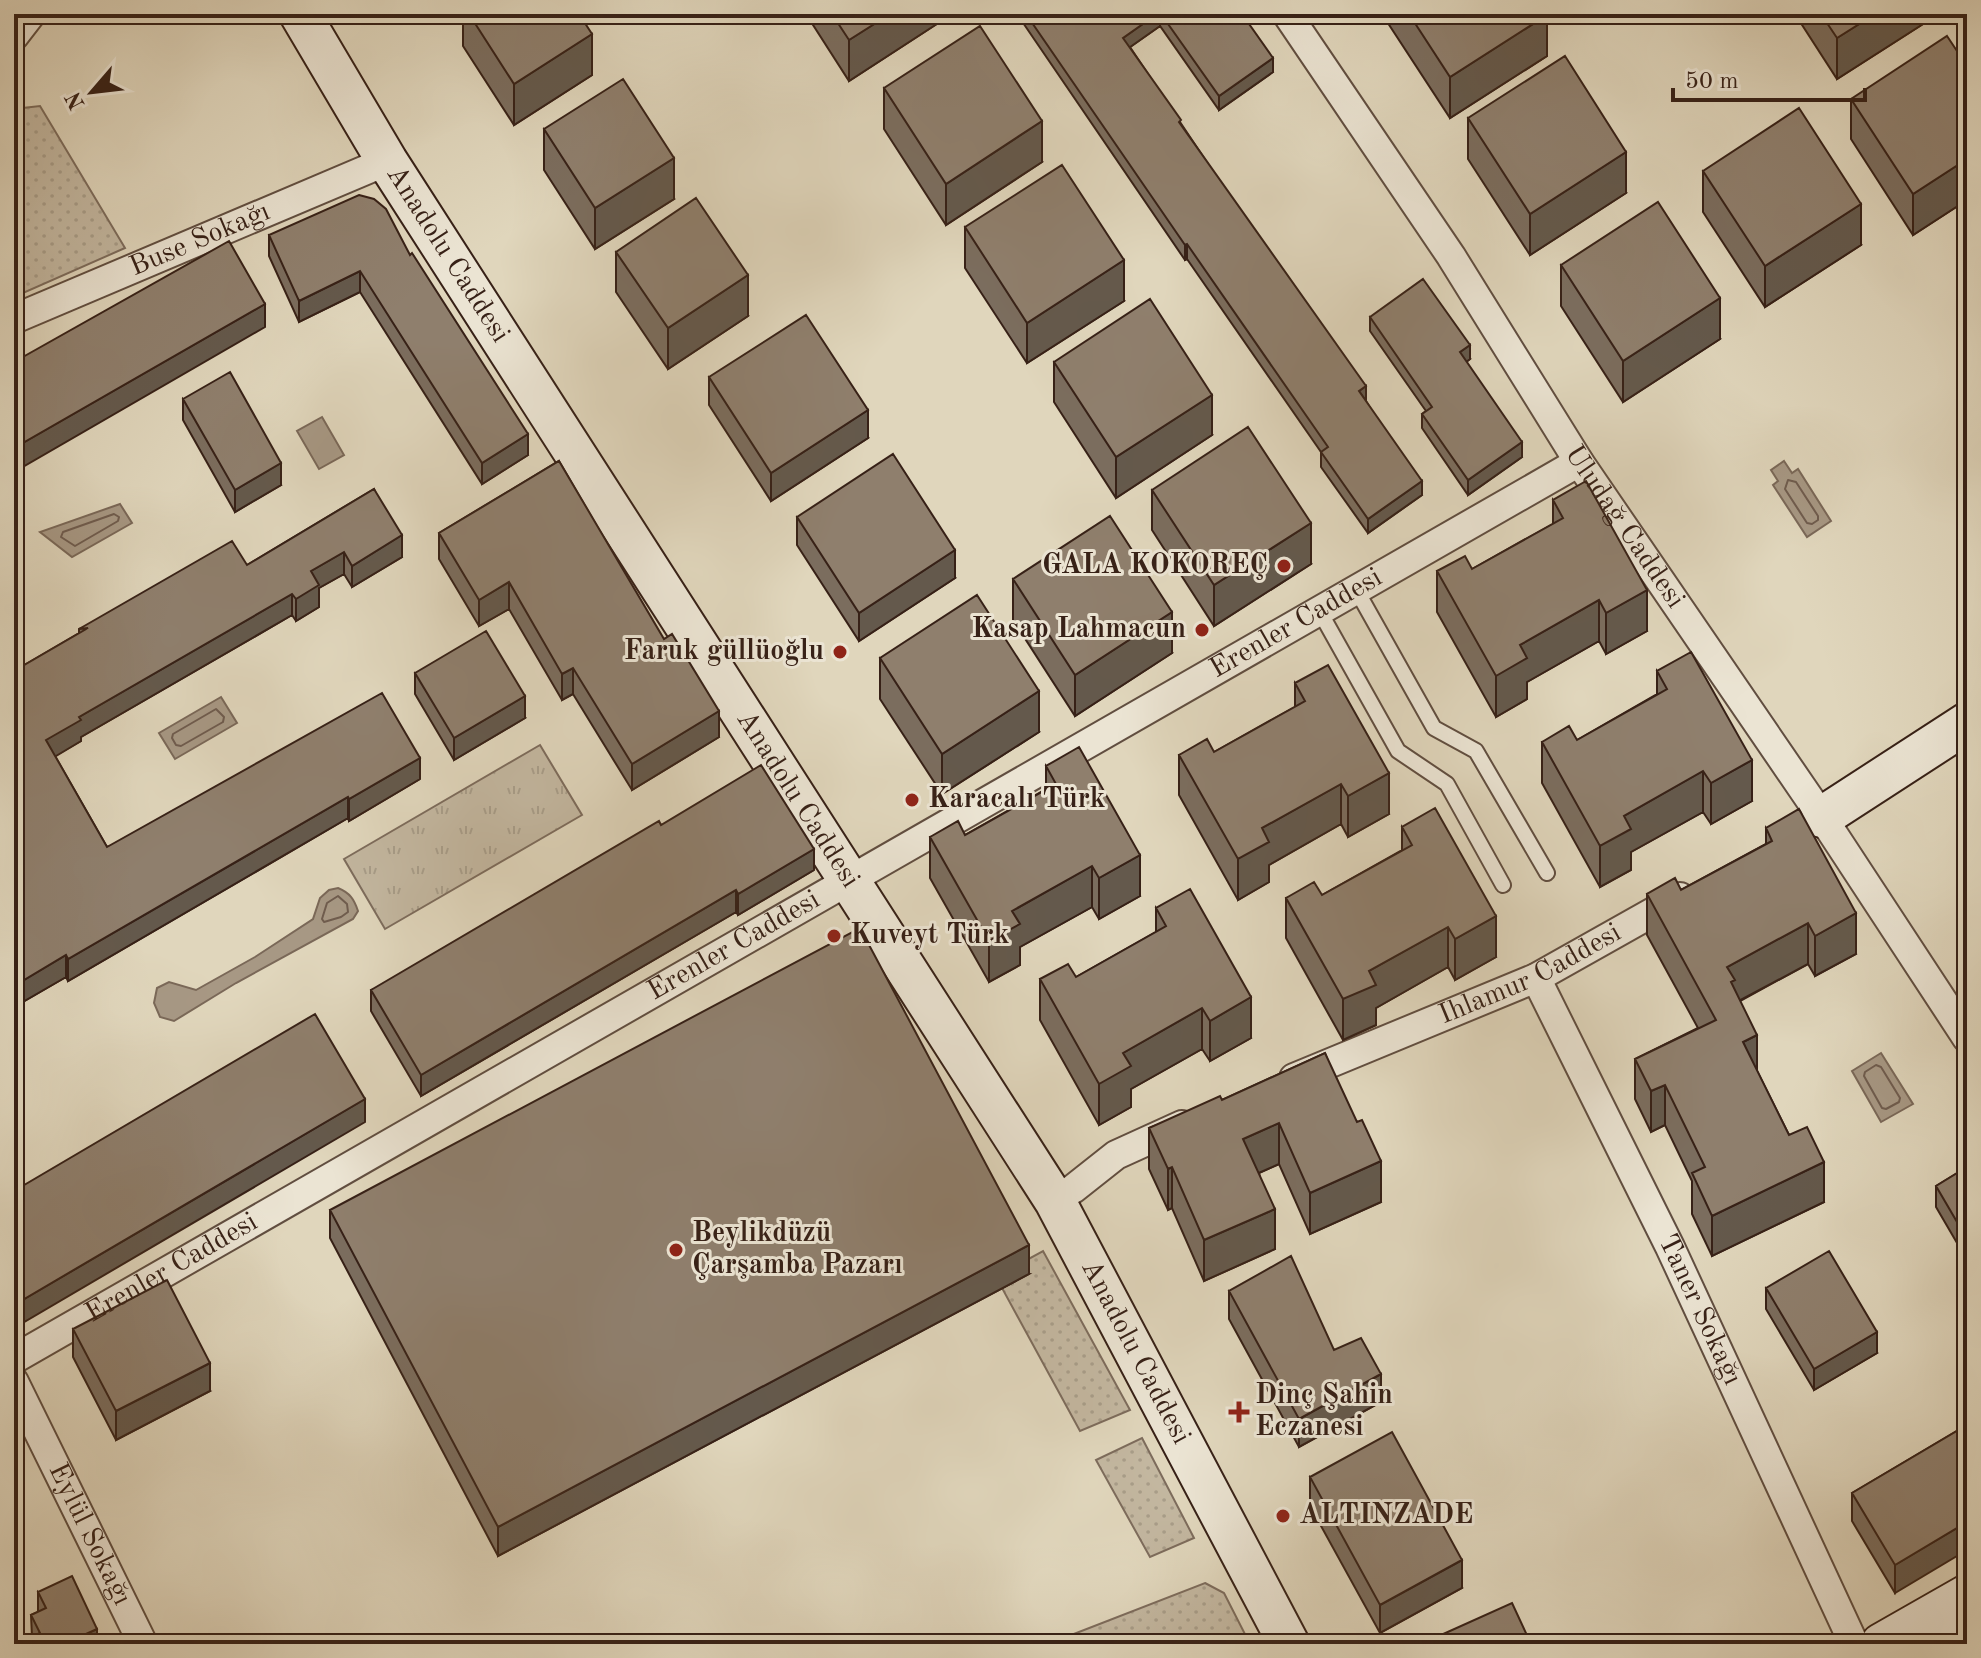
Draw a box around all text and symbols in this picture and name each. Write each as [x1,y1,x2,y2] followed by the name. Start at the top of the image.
[52,52,132,132] north arrow
[1673,52,1865,102] scale bar
[1685,70,1739,94] text: 50 m
[62,88,90,113] text: N
[380,161,514,348] street label: Anadolu Caddesi
[126,198,274,282] street label: Buse Sokağı
[1559,441,1689,614] street label: Uludağ Caddesi
[1042,552,1268,580] place label: GALA KOKOREÇ
[1275,557,1293,575] marker: GALA KOKOREÇ
[1206,564,1387,684] street label: Erenler Caddesi
[972,616,1186,644] place label: Kasap Lahmacun
[1193,621,1211,639] marker: Kasap Lahmacun
[624,638,824,666] place label: Faruk güllüoğlu
[831,643,849,661] marker: Faruk güllüoğlu
[730,706,864,893] street label: Anadolu Caddesi
[928,786,1106,814] place label: Karacalı Türk
[903,791,921,809] marker: Karacalı Türk
[643,886,825,1006] street label: Erenler Caddesi
[1435,919,1626,1030] street label: Ihlamur Caddesi
[850,922,1010,950] place label: Kuveyt Türk
[825,927,843,945] marker: Kuveyt Türk
[81,1208,263,1329] street label: Erenler Caddesi
[692,1220,903,1280] place label: Beylikdüzü Çarşamba Pazarı
[1652,1230,1746,1389] street label: Taner Sokağı
[667,1241,685,1259] marker: Beylikdüzü Çarşamba Pazarı
[1075,1256,1195,1449] street label: Anadolu Caddesi
[1255,1382,1393,1442] place label: Dinç Şahin Eczanesi
[1230,1403,1248,1421] marker: Dinç Şahin Eczanesi
[42,1459,136,1610] street label: Eylül Sokağı
[1299,1502,1473,1530] place label: ALTINZADE
[1274,1507,1292,1525] marker: ALTINZADE

